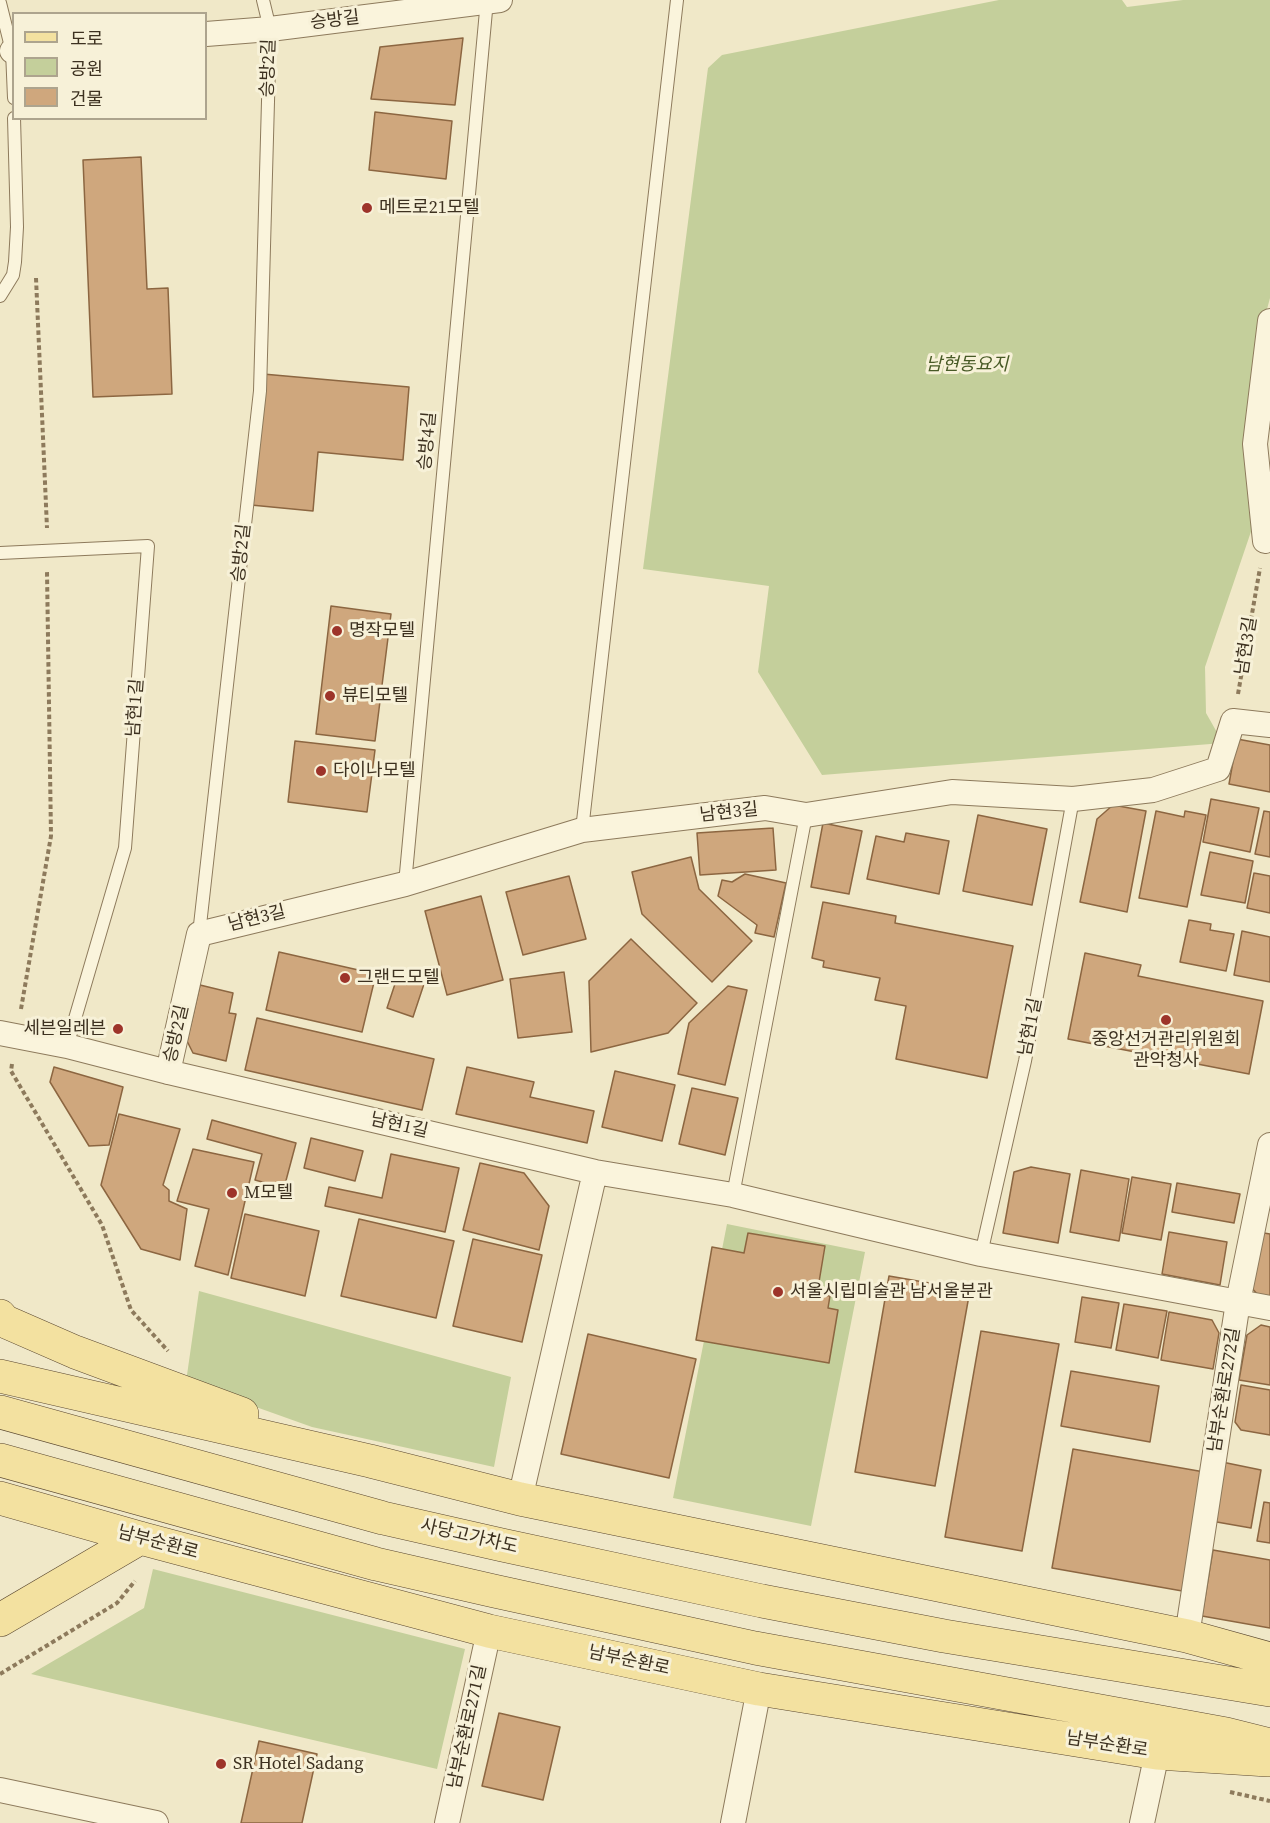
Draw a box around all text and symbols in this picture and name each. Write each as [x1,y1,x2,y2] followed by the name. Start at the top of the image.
[309,7,361,35] street label: 승방길
[12,12,207,120] legend
[70,26,103,51] text: 도로
[257,38,281,98] street label: 승방2길
[70,56,103,81] text: 공원
[70,86,103,111] text: 건물
[379,197,480,219] place label: 메트로21모텔
[360,201,374,215] marker: 메트로21모텔
[926,354,1008,376] park label: 남현동요지
[415,411,441,471] street label: 승방4길
[228,523,256,583] street label: 승방2길
[1232,615,1262,677] street label: 남현3길
[349,620,415,642] place label: 명작모텔
[330,624,344,638] marker: 명작모텔
[123,678,149,738] street label: 남현1길
[342,685,408,707] place label: 뷰티모텔
[323,689,337,703] marker: 뷰티모텔
[333,760,416,782] place label: 다이나모텔
[314,764,328,778] marker: 다이나모텔
[699,799,759,827] street label: 남현3길
[226,901,288,937] street label: 남현3길
[357,967,440,989] place label: 그랜드모텔
[338,971,352,985] marker: 그랜드모텔
[1015,996,1047,1058] street label: 남현1길
[160,1003,194,1065] street label: 승방2길
[1159,1013,1173,1027] marker: 중앙선거관리위원회 관악청사
[23,1018,106,1040] place label: 세븐일레븐
[111,1022,125,1036] marker: 세븐일레븐
[1091,1029,1241,1072] place label: 중앙선거관리위원회 관악청사
[368,1109,430,1143] street label: 남현1길
[244,1182,293,1204] place label: M모텔
[225,1186,239,1200] marker: M모텔
[790,1281,993,1303] place label: 서울시립미술관 남서울분관
[771,1285,785,1299] marker: 서울시립미술관 남서울분관
[1204,1326,1246,1454] street label: 남부순환로272길
[418,1515,520,1559] street label: 사당고가차도
[115,1522,201,1564] street label: 남부순환로
[586,1642,672,1680] street label: 남부순환로
[444,1663,492,1791] street label: 남부순환로271길
[1064,1728,1150,1762] street label: 남부순환로
[233,1753,364,1775] place label: SR Hotel Sadang
[214,1757,228,1771] marker: SR Hotel Sadang

